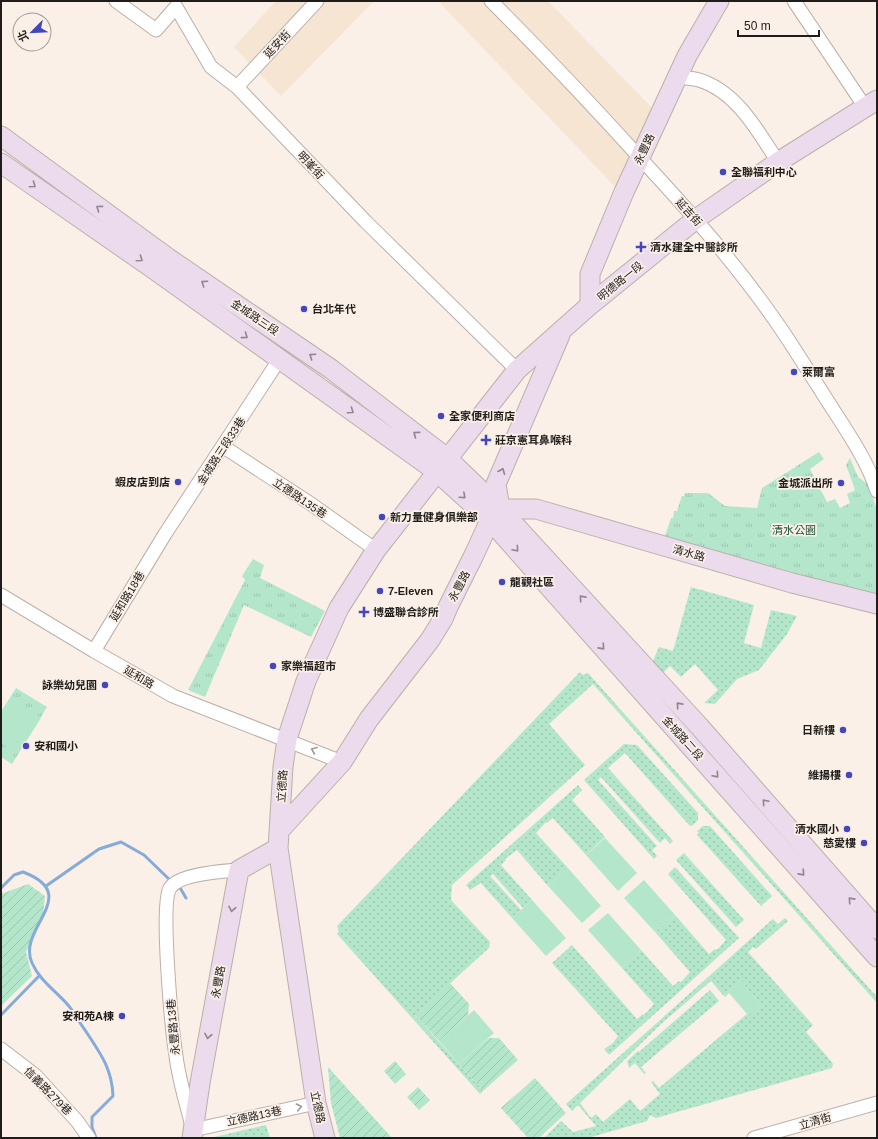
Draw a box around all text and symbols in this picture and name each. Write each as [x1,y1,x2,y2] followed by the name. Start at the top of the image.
[12,12,52,52] north arrow
[738,12,819,38] scale bar
[744,19,771,33] text: 50 m
[261,28,293,60] street label: 延安街
[15,29,31,44] text: 北
[632,132,656,166] street label: 永豐路
[295,149,327,181] street label: 明峯街
[731,166,797,178] place label: 全聯福利中心
[718,167,728,177] marker: 全聯福利中心
[29,180,36,188] one-way arrow
[674,196,704,228] street label: 延吉街
[96,205,103,212] one-way arrow
[635,241,647,253] marker: 清水建全中醫診所
[650,241,738,253] place label: 清水建全中醫診所
[136,254,143,262] one-way arrow
[595,259,645,303] street label: 明德路一段
[202,281,209,288] one-way arrow
[229,297,281,337] street label: 金城路三段
[312,303,356,315] place label: 台北年代
[299,304,309,314] marker: 台北年代
[241,331,248,338] one-way arrow
[309,353,316,361] one-way arrow
[802,366,835,378] place label: 萊爾富
[789,367,799,377] marker: 萊爾富
[347,406,354,414] one-way arrow
[449,410,515,422] place label: 全家便利商店
[436,411,446,421] marker: 全家便利商店
[195,415,247,487] street label: 金城路三段33巷
[413,432,420,439] one-way arrow
[480,434,492,446] marker: 莊京憲耳鼻喉科
[495,434,572,446] place label: 莊京憲耳鼻喉科
[497,468,505,476] one-way arrow
[115,476,170,488] place label: 蝦皮店到店
[271,476,329,520] street label: 立德路135巷
[173,477,183,487] marker: 蝦皮店到店
[778,477,833,489] place label: 金城派出所
[836,478,846,488] marker: 金城派出所
[458,491,466,498] one-way arrow
[390,511,478,523] place label: 新力量健身俱樂部
[377,512,387,522] marker: 新力量健身俱樂部
[772,524,816,536] park label: 清水公園
[671,543,707,563] street label: 清水路
[511,545,518,552] one-way arrow
[107,569,147,623] street label: 延和路18巷
[446,569,472,603] street label: 永豐路
[510,576,554,588] place label: 龍觀社區
[497,577,507,587] marker: 龍觀社區
[388,585,434,597] place label: 7-Eleven
[375,586,385,596] marker: 7-Eleven
[580,596,587,603] one-way arrow
[358,606,370,618] marker: 博盛聯合診所
[373,606,439,618] place label: 博盛聯合診所
[597,642,605,650] one-way arrow
[281,660,336,672] place label: 家樂福超市
[268,661,278,671] marker: 家樂福超市
[122,664,156,690] street label: 延和路
[42,679,97,691] place label: 詠樂幼兒園
[100,680,110,690] marker: 詠樂幼兒園
[676,702,684,710] one-way arrow
[660,714,706,762] street label: 金城路二段
[802,724,835,736] place label: 日新樓
[838,725,848,735] marker: 日新樓
[34,740,78,752] place label: 安和國小
[21,741,31,751] marker: 安和國小
[311,747,318,755] one-way arrow
[275,769,289,803] street label: 立德路
[808,769,841,781] place label: 維揚樓
[844,770,854,780] marker: 維揚樓
[712,771,719,778] one-way arrow
[763,799,770,807] one-way arrow
[795,823,839,835] place label: 清水國小
[842,824,852,834] marker: 清水國小
[823,837,856,849] place label: 慈愛樓
[859,838,869,848] marker: 慈愛樓
[798,868,805,875] one-way arrow
[848,897,856,905] one-way arrow
[228,906,237,912] one-way arrow
[209,965,227,999] street label: 永豐路
[165,998,181,1056] street label: 永豐路13巷
[62,1010,114,1022] place label: 安和苑A棟
[117,1011,127,1021] marker: 安和苑A棟
[205,1033,213,1040] one-way arrow
[22,1065,74,1117] street label: 信義路279巷
[309,1090,327,1124] street label: 立德路
[296,1103,302,1111] one-way arrow
[225,1104,283,1128] street label: 立德路13巷
[797,1111,833,1131] street label: 立清街

